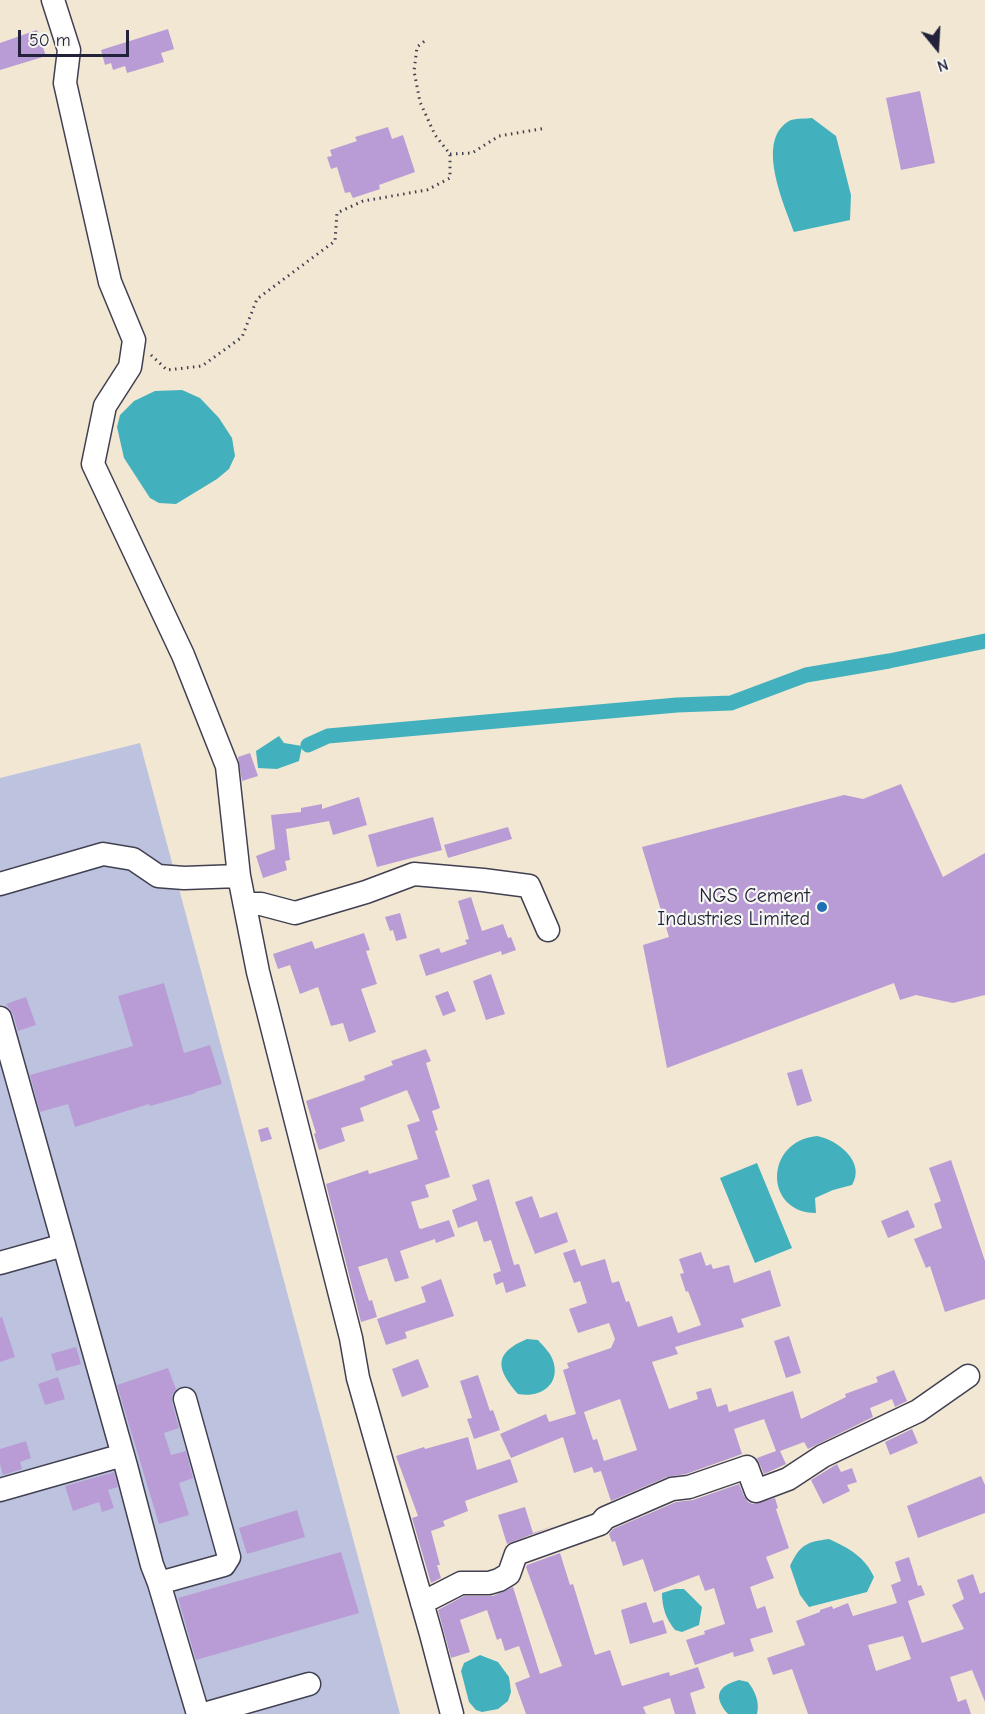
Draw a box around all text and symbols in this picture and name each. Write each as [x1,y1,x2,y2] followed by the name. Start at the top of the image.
[21,18,132,56] scale bar
[907,18,967,78] north arrow
[29,30,71,51] text: 50 m
[935,55,950,75] text: N
[657,884,810,931] place label: NGS Cement Industries Limited
[815,900,829,914] marker: NGS Cement Industries Limited

